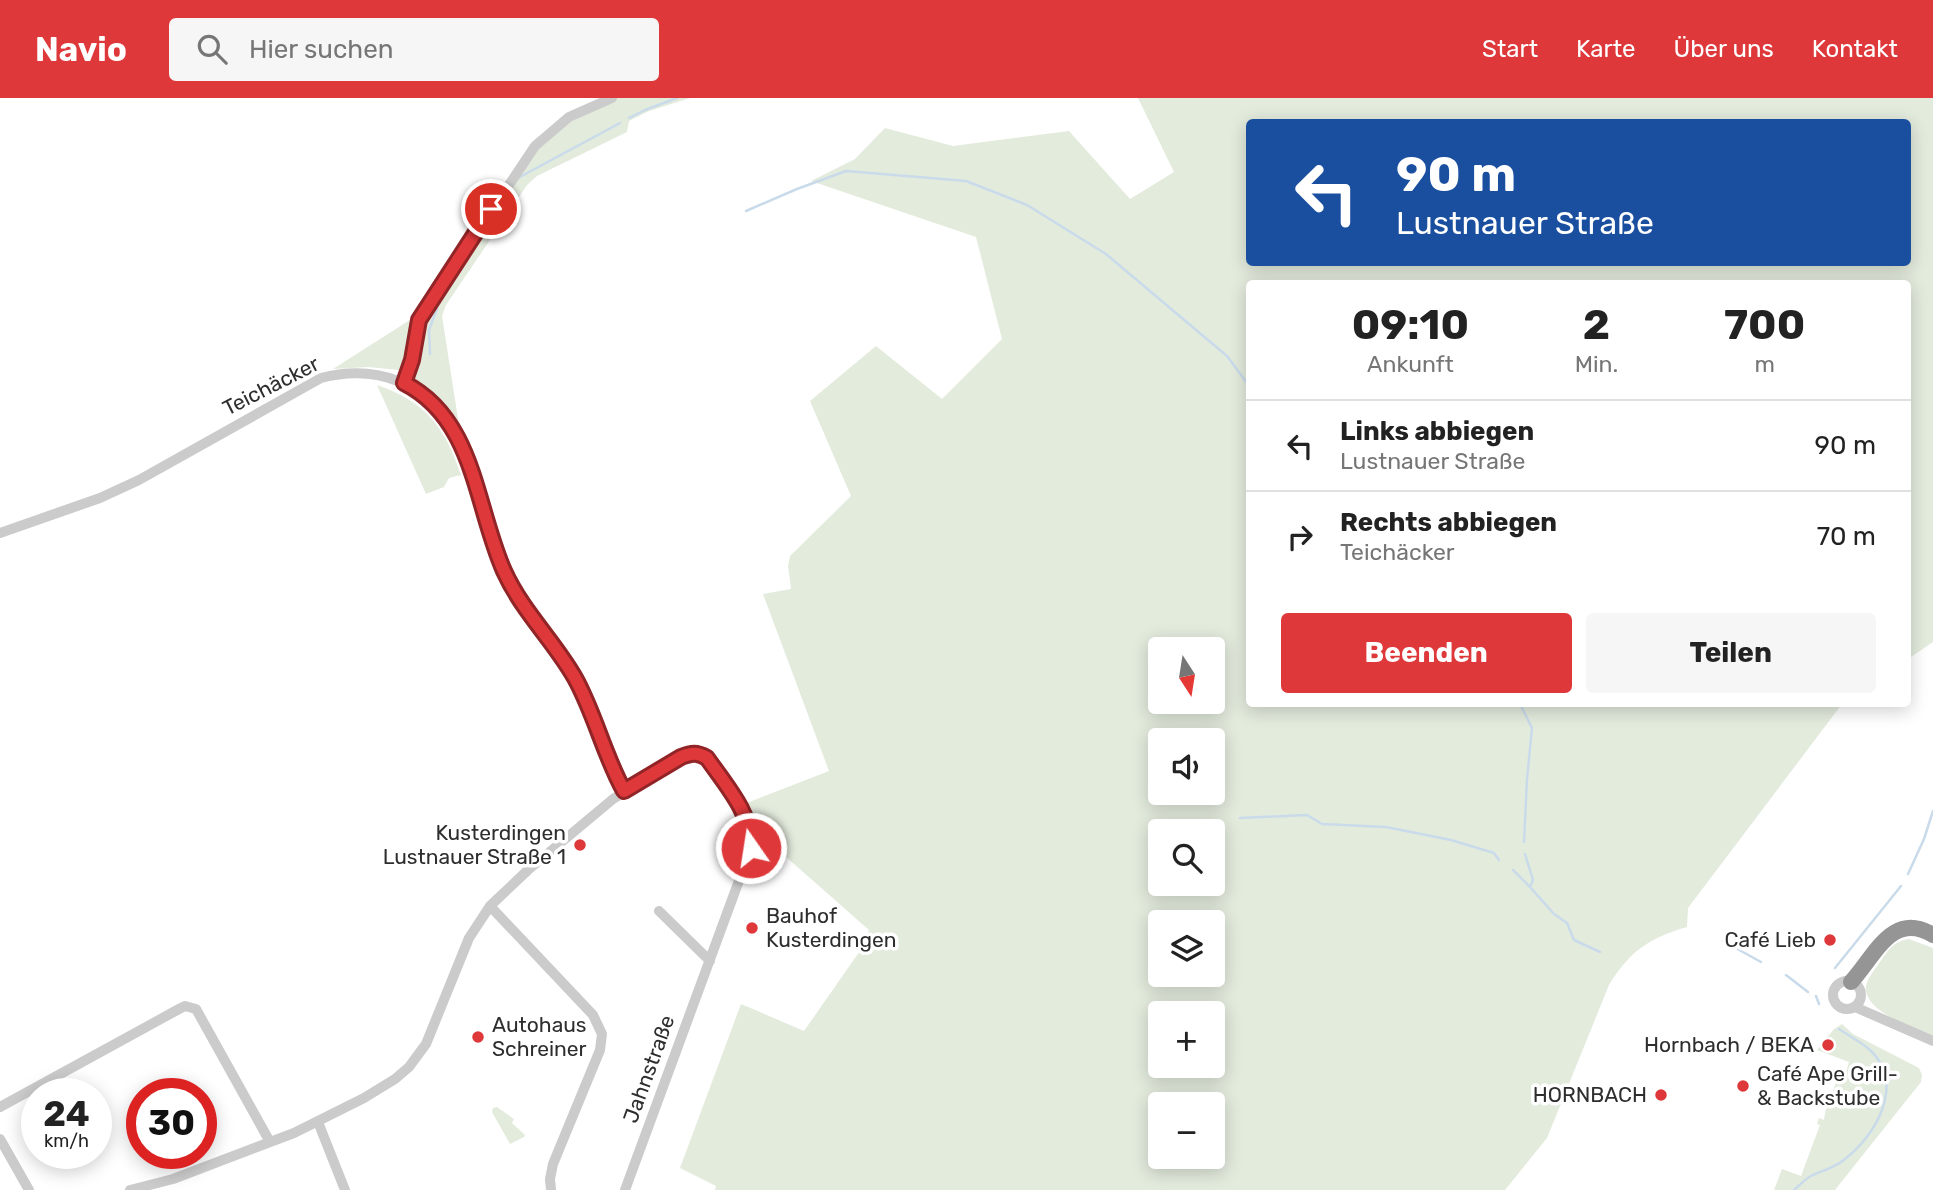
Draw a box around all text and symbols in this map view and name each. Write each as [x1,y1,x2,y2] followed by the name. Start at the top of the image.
[169,18,659,81] search box
[35,30,127,69] text: Navio
[193,30,231,68] icon: search
[249,34,393,65] text: Hier suchen
[1482,35,1538,63] text: Start
[1576,35,1636,63] text: Karte
[1674,35,1774,63] text: Über uns
[1812,35,1898,63] text: Kontakt
[1396,145,1516,203] text: 90 m
[1281,147,1372,238] icon: left
[461,179,521,239] pin
[472,190,510,228] icon: arrive
[1396,204,1654,242] text: Lustnauer Straße
[1352,300,1469,350] text: 09:10
[1583,300,1610,350] text: 2
[1724,300,1805,350] text: 700
[1367,350,1454,378] text: Ankunft
[1575,350,1618,378] text: Min.
[1754,350,1775,378] text: m
[218,351,323,420] street label: Teichäcker
[1340,416,1534,447] text: Links abbiegen
[1281,427,1319,465] icon: left
[1815,430,1876,461] text: 90 m
[1340,447,1525,475] text: Lustnauer Straße
[1340,507,1557,538] text: Rechts abbiegen
[1281,518,1319,556] icon: right
[1817,521,1876,552] text: 70 m
[1340,538,1455,566] text: Teichäcker
[1281,613,1572,693] button: Beenden
[1586,613,1876,693] button: Teilen
[1148,637,1225,714] north arrow
[1148,637,1225,1169] map controls
[1148,728,1225,805] button: sound
[714,811,788,885] position arrow
[1148,819,1225,896] button: search
[383,820,566,869] place label: Kusterdingen Lustnauer Straße 1
[572,837,588,853] marker: Kusterdingen Lustnauer Straße 1
[766,903,897,952] place label: Bauhof Kusterdingen
[1148,910,1225,987] button: layers
[744,920,760,936] marker: Bauhof Kusterdingen
[1725,927,1816,952] place label: Café Lieb
[1822,932,1838,948] marker: Café Lieb
[1148,1001,1225,1078] button: +
[492,1012,587,1061] place label: Autohaus Schreiner
[617,1012,680,1126] street label: Jahnstraße
[470,1029,486,1045] marker: Autohaus Schreiner
[1644,1032,1814,1057] place label: Hornbach / BEKA
[1820,1037,1836,1053] marker: Hornbach / BEKA
[1757,1061,1898,1110] place label: Café Ape Grill- & Backstube
[126,1078,217,1169] speed limit sign: 30
[1735,1078,1751,1094] marker: Café Ape Grill- & Backstube
[1533,1082,1647,1107] place label: HORNBACH
[1653,1087,1669,1103] marker: HORNBACH
[1148,1092,1225,1169] button: −
[43,1093,90,1135] text: 24
[44,1130,89,1152] text: km/h

